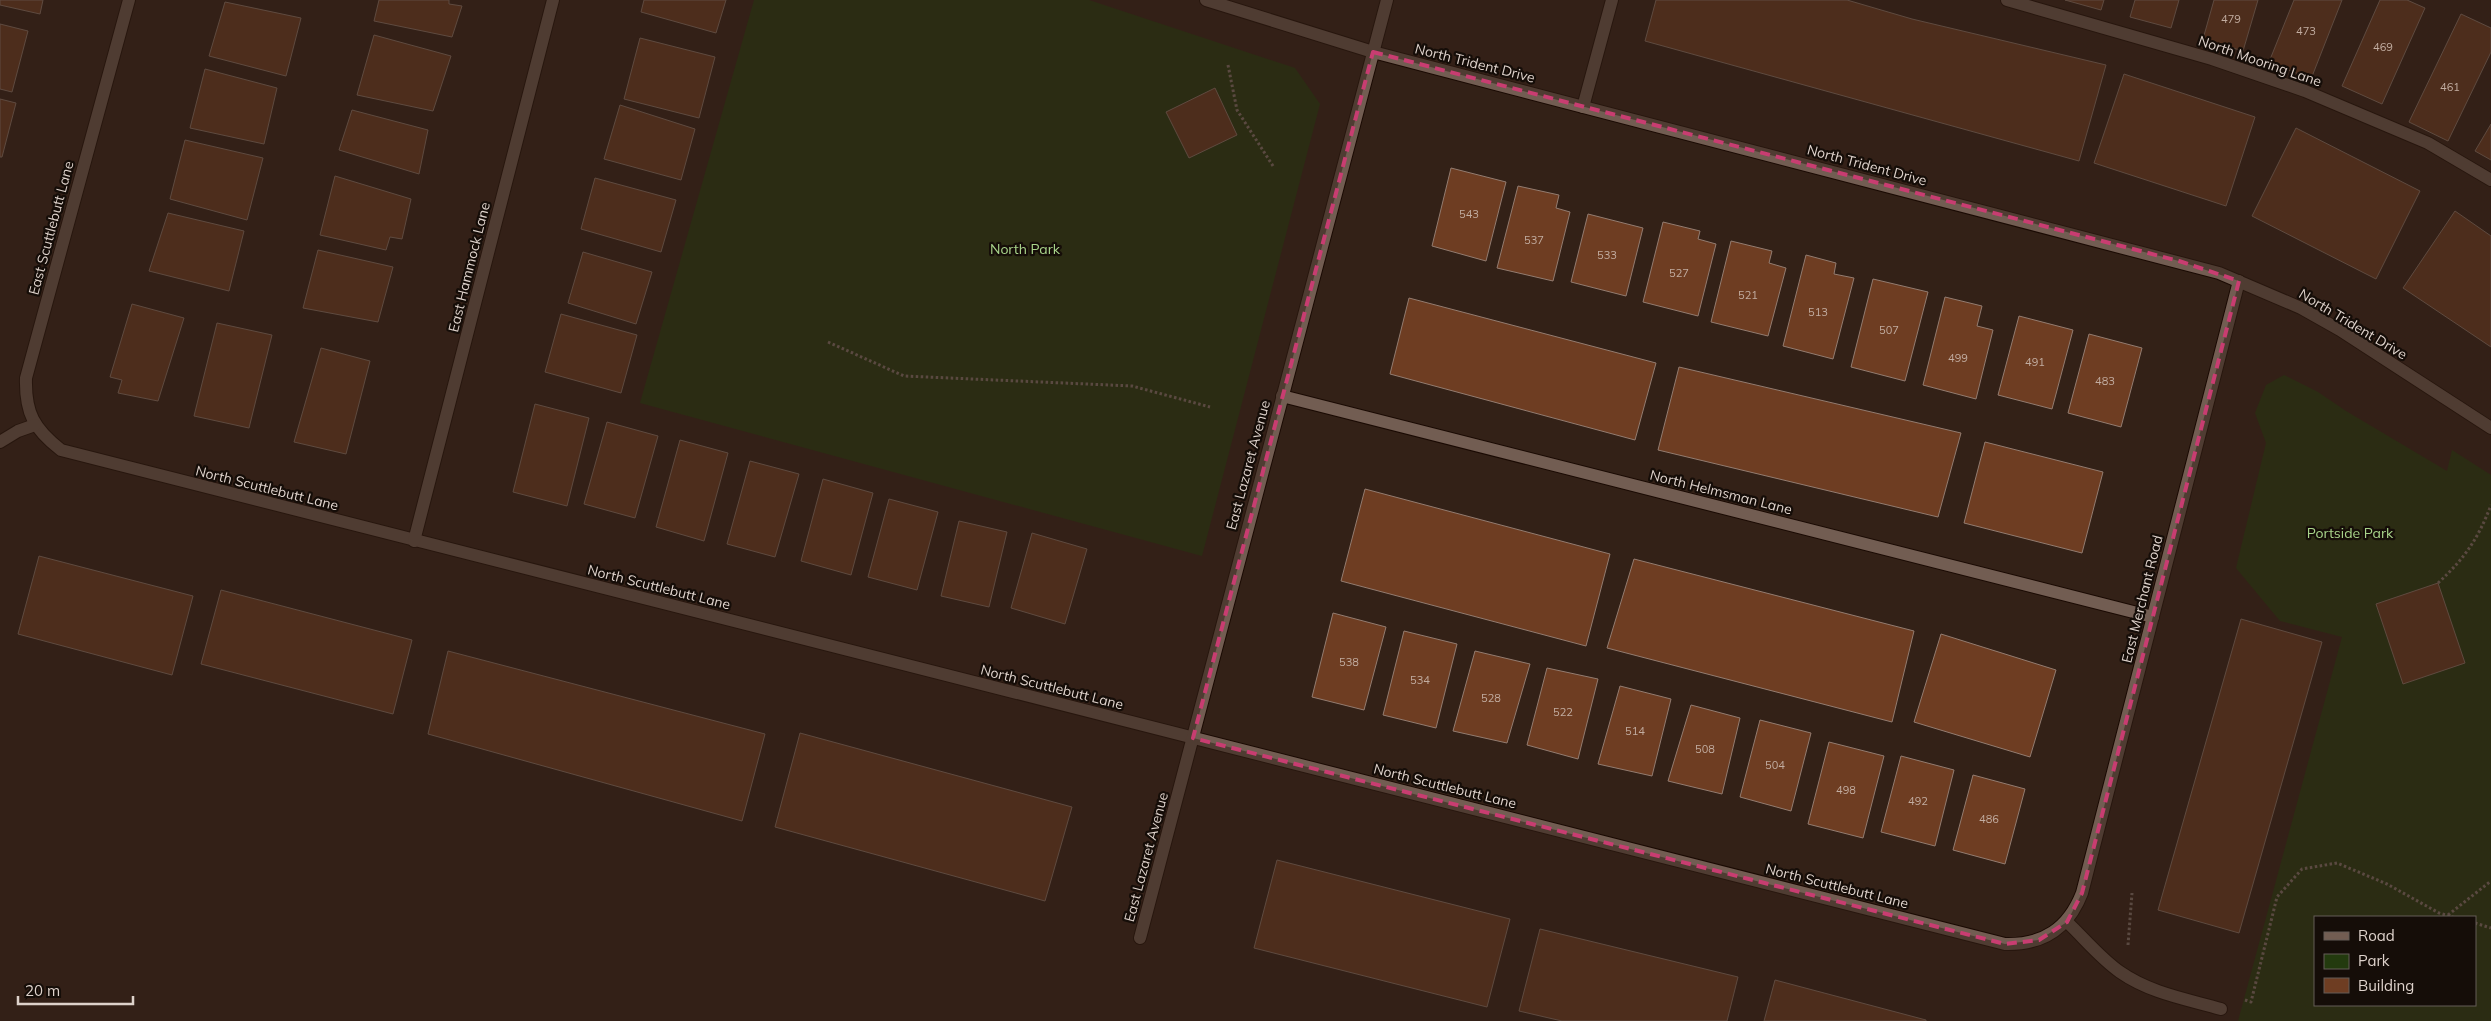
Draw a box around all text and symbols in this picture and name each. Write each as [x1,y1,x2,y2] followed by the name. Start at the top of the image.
[2221,12,2241,26] house number: 479
[2296,24,2316,38] house number: 473
[2196,31,2324,91] street label: North Mooring Lane
[1413,39,1537,87] street label: North Trident Drive
[2373,40,2393,54] house number: 469
[2440,80,2460,94] house number: 461
[1805,140,1929,190] street label: North Trident Drive
[24,159,78,297] street label: East Scuttlebutt Lane
[444,200,494,334] street label: East Hammock Lane
[1459,207,1479,221] house number: 543
[1524,233,1544,247] house number: 537
[990,240,1061,258] park label: North Park
[1597,248,1617,262] house number: 533
[1669,266,1689,280] house number: 527
[2296,285,2410,363] street label: North Trident Drive
[1738,288,1758,302] house number: 521
[1808,305,1828,319] house number: 513
[1879,323,1899,337] house number: 507
[1948,351,1968,365] house number: 499
[2025,355,2045,369] house number: 491
[2095,374,2115,388] house number: 483
[1222,398,1274,532] street label: East Lazaret Avenue
[194,462,340,514] street label: North Scuttlebutt Lane
[1648,466,1794,518] street label: North Helmsman Lane
[2307,524,2394,542] park label: Portside Park
[2117,533,2167,665] street label: East Merchant Road
[586,561,732,613] street label: North Scuttlebutt Lane
[1339,655,1359,669] house number: 538
[979,661,1125,713] street label: North Scuttlebutt Lane
[1410,673,1430,687] house number: 534
[1481,691,1501,705] house number: 528
[1553,705,1573,719] house number: 522
[1625,724,1645,738] house number: 514
[1695,742,1715,756] house number: 508
[1765,758,1785,772] house number: 504
[1372,760,1518,812] street label: North Scuttlebutt Lane
[1836,783,1856,797] house number: 498
[1120,790,1172,924] street label: East Lazaret Avenue
[1908,794,1928,808] house number: 492
[1979,812,1999,826] house number: 486
[1764,860,1910,912] street label: North Scuttlebutt Lane
[2314,916,2476,1006] legend
[2358,926,2395,945] text: Road
[2358,951,2390,970] text: Park
[18,974,132,1006] scale bar
[2358,976,2414,995] text: Building
[25,981,60,1000] text: 20 m

